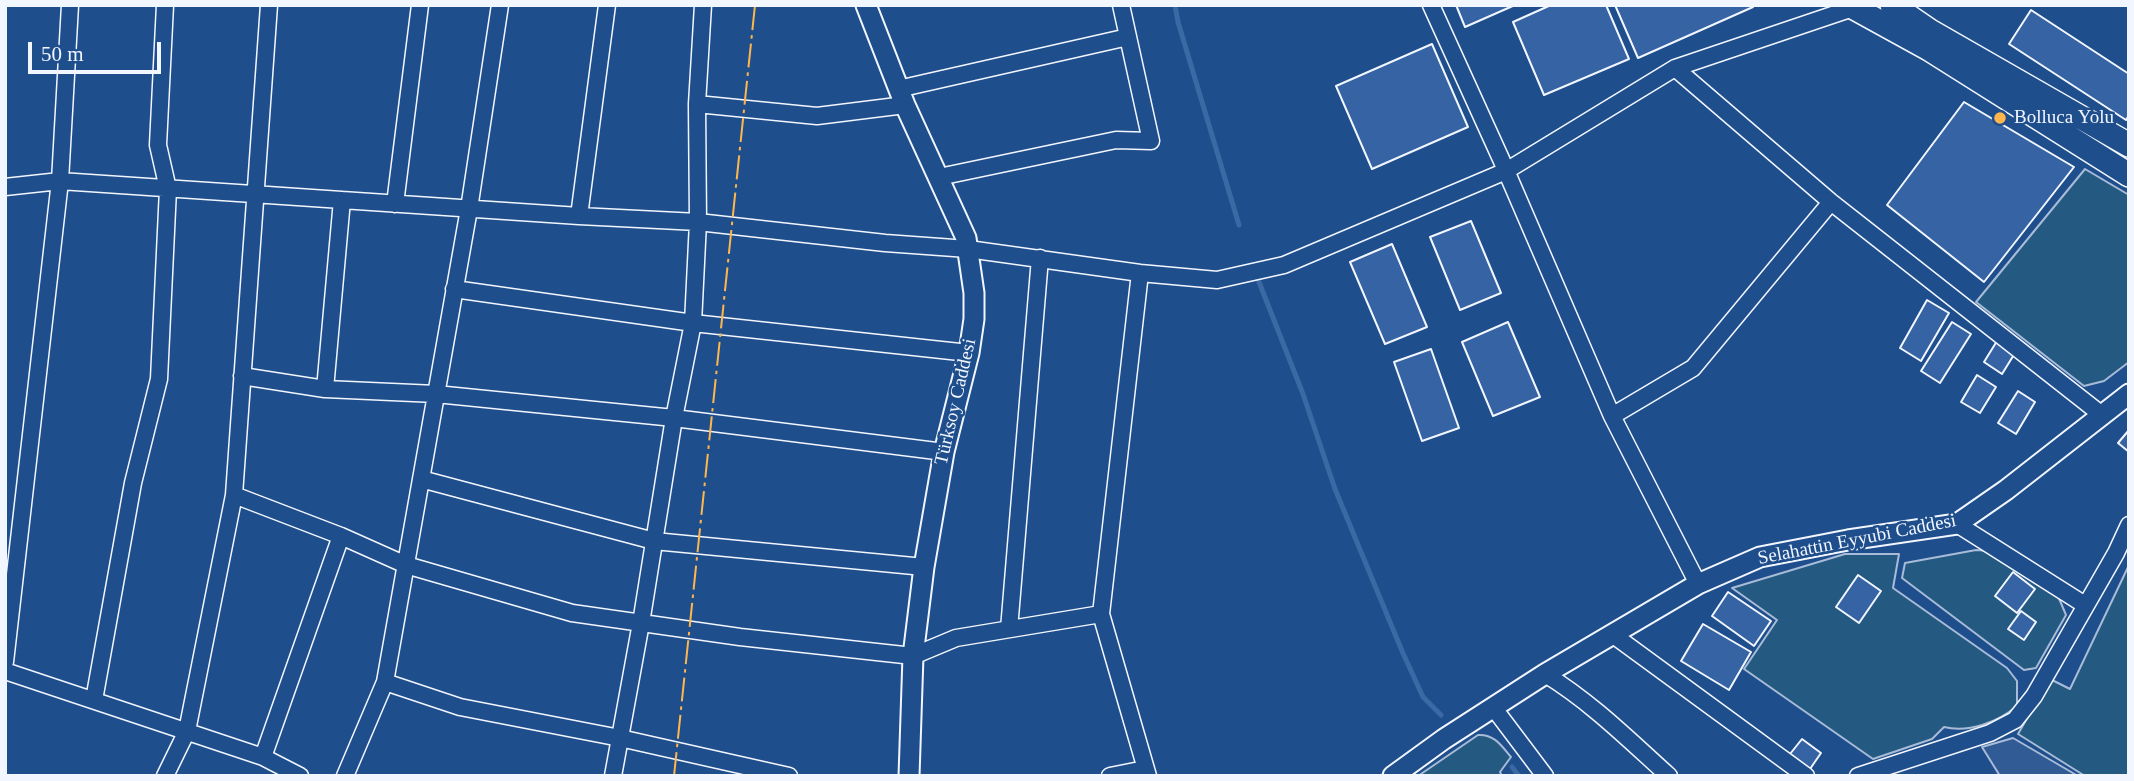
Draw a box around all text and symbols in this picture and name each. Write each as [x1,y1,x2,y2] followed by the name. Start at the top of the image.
[32,28,164,72] scale bar
[41,42,84,66] text: 50 m
[2014,107,2114,129] place label: Bolluca Yolu
[1992,110,2008,126] marker: Bolluca Yolu
[930,336,982,468] street label: Türksoy Caddesi
[1756,510,1958,570] street label: Selahattin Eyyubi Caddesi

